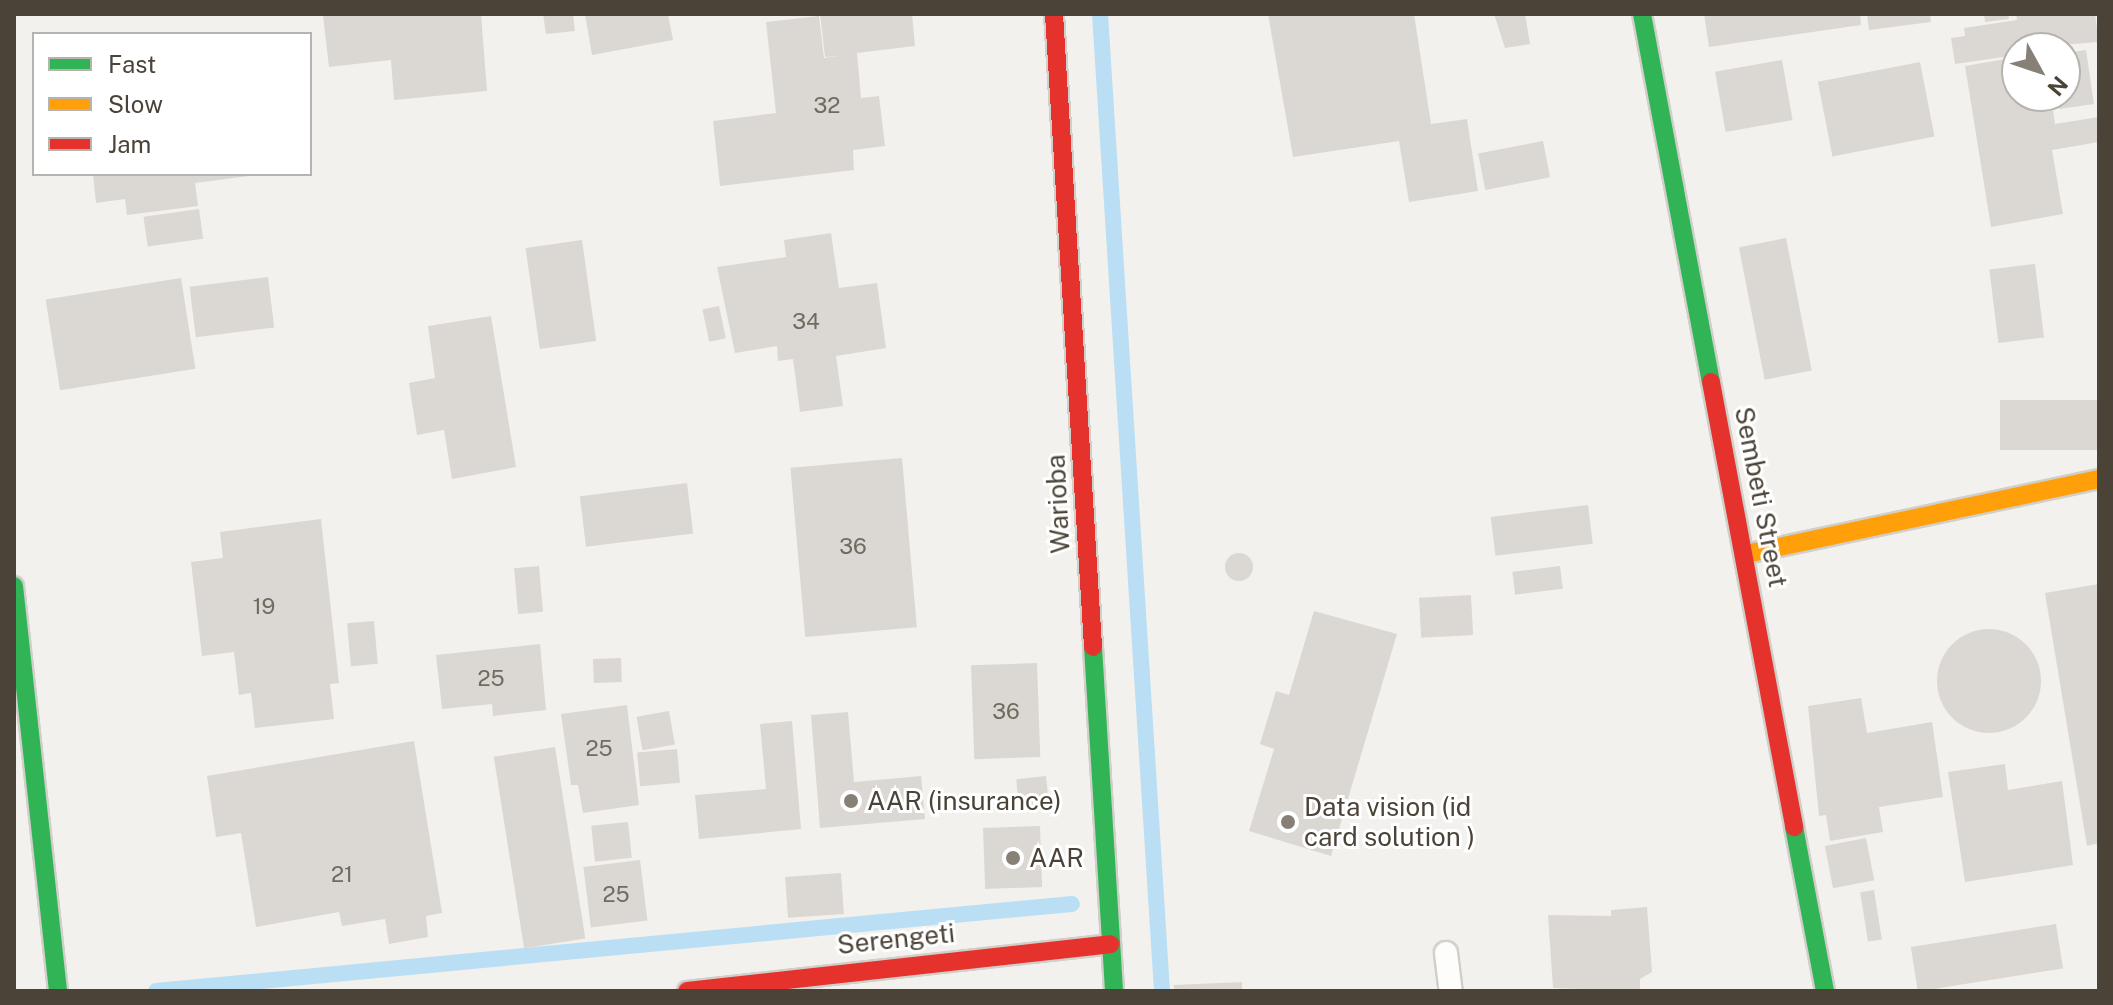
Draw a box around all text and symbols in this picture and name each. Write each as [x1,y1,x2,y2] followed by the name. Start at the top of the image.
[32,32,312,176] legend
[2001,32,2081,112] north arrow
[108,50,156,78] text: Fast
[2042,71,2073,101] text: N
[108,90,163,118] text: Slow
[814,93,840,119] house number: 32
[108,130,151,158] text: Jam
[792,309,820,335] house number: 34
[1728,404,1794,590] street label: Sembeti Street
[1040,454,1076,554] street label: Warioba
[839,534,867,560] house number: 36
[253,594,275,620] house number: 19
[477,666,505,692] house number: 25
[992,699,1020,725] house number: 36
[585,736,613,762] house number: 25
[867,785,1061,817] place label: AAR (insurance)
[1304,791,1475,852] place label: Data vision (id card solution )
[842,792,860,810] marker: AAR (insurance)
[1279,813,1297,831] marker: Data vision (id card solution )
[1029,842,1084,874] place label: AAR
[1004,849,1022,867] marker: AAR
[331,862,353,888] house number: 21
[602,882,630,908] house number: 25
[836,917,956,961] street label: Serengeti

